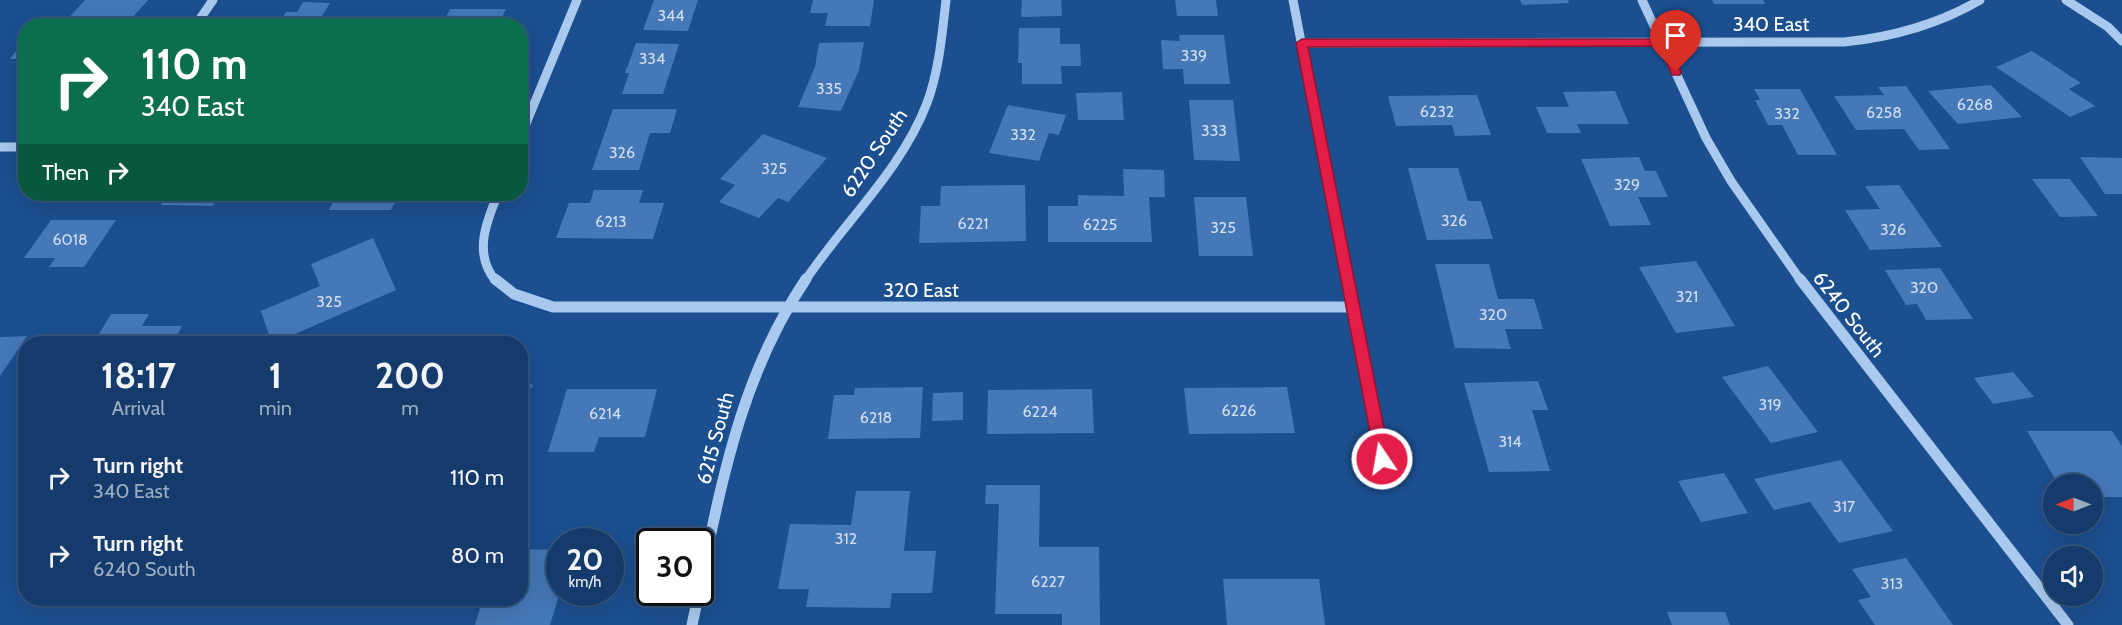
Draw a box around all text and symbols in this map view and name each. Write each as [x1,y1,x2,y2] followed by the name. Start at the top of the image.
[657,6,685,25] house number: 344
[1650,10,1701,72] pin
[1733,12,1810,36] street label: 340 East
[1659,19,1692,52] icon: arrive
[141,38,248,90] text: 110 m
[42,42,120,120] icon: right
[1181,46,1207,65] house number: 339
[639,49,665,68] house number: 334
[816,79,842,98] house number: 335
[141,90,244,123] text: 340 East
[1957,95,1993,114] house number: 6268
[1420,102,1454,121] house number: 6232
[1866,103,1902,122] house number: 6258
[836,104,912,202] street label: 6220 South
[1774,104,1800,123] house number: 332
[1201,121,1227,140] house number: 333
[1010,125,1036,144] house number: 332
[609,143,635,162] house number: 326
[101,156,134,189] icon: right
[42,159,89,186] text: Then
[761,159,787,178] house number: 325
[1614,175,1640,194] house number: 329
[1441,211,1467,230] house number: 326
[595,212,627,231] house number: 6213
[957,214,989,233] house number: 6221
[1083,215,1117,234] house number: 6225
[1210,218,1236,237] house number: 325
[1880,220,1906,239] house number: 326
[52,230,88,249] house number: 6018
[1808,266,1890,362] street label: 6240 South
[883,278,959,302] street label: 320 East
[1910,278,1938,297] house number: 320
[1676,287,1698,306] house number: 321
[316,292,342,311] house number: 325
[1479,305,1507,324] house number: 320
[101,353,176,397] text: 18:17
[269,353,282,397] text: 1
[375,353,445,397] text: 200
[691,389,739,487] street label: 6215 South
[1759,395,1781,414] house number: 319
[112,396,165,420] text: Arrival
[259,396,292,420] text: min
[401,396,419,420] text: m
[1222,401,1256,420] house number: 6226
[1022,402,1058,421] house number: 6224
[589,404,621,423] house number: 6214
[860,408,892,427] house number: 6218
[1350,427,1414,491] position arrow
[1498,432,1522,451] house number: 314
[93,452,183,479] text: Turn right
[42,461,75,494] icon: right
[450,464,504,491] text: 110 m
[2043,474,2103,534] north arrow
[2043,474,2103,606] map controls
[93,479,170,503] text: 340 East
[1833,497,1855,516] house number: 317
[636,528,714,606] speed limit sign: 30
[835,529,857,548] house number: 312
[93,530,183,557] text: Turn right
[42,539,75,572] icon: right
[566,541,604,578] text: 20
[451,542,504,569] text: 80 m
[2043,546,2103,606] button: sound
[93,557,196,581] text: 6240 South
[1031,572,1065,591] house number: 6227
[569,573,601,591] text: km/h
[1881,574,1903,593] house number: 313

